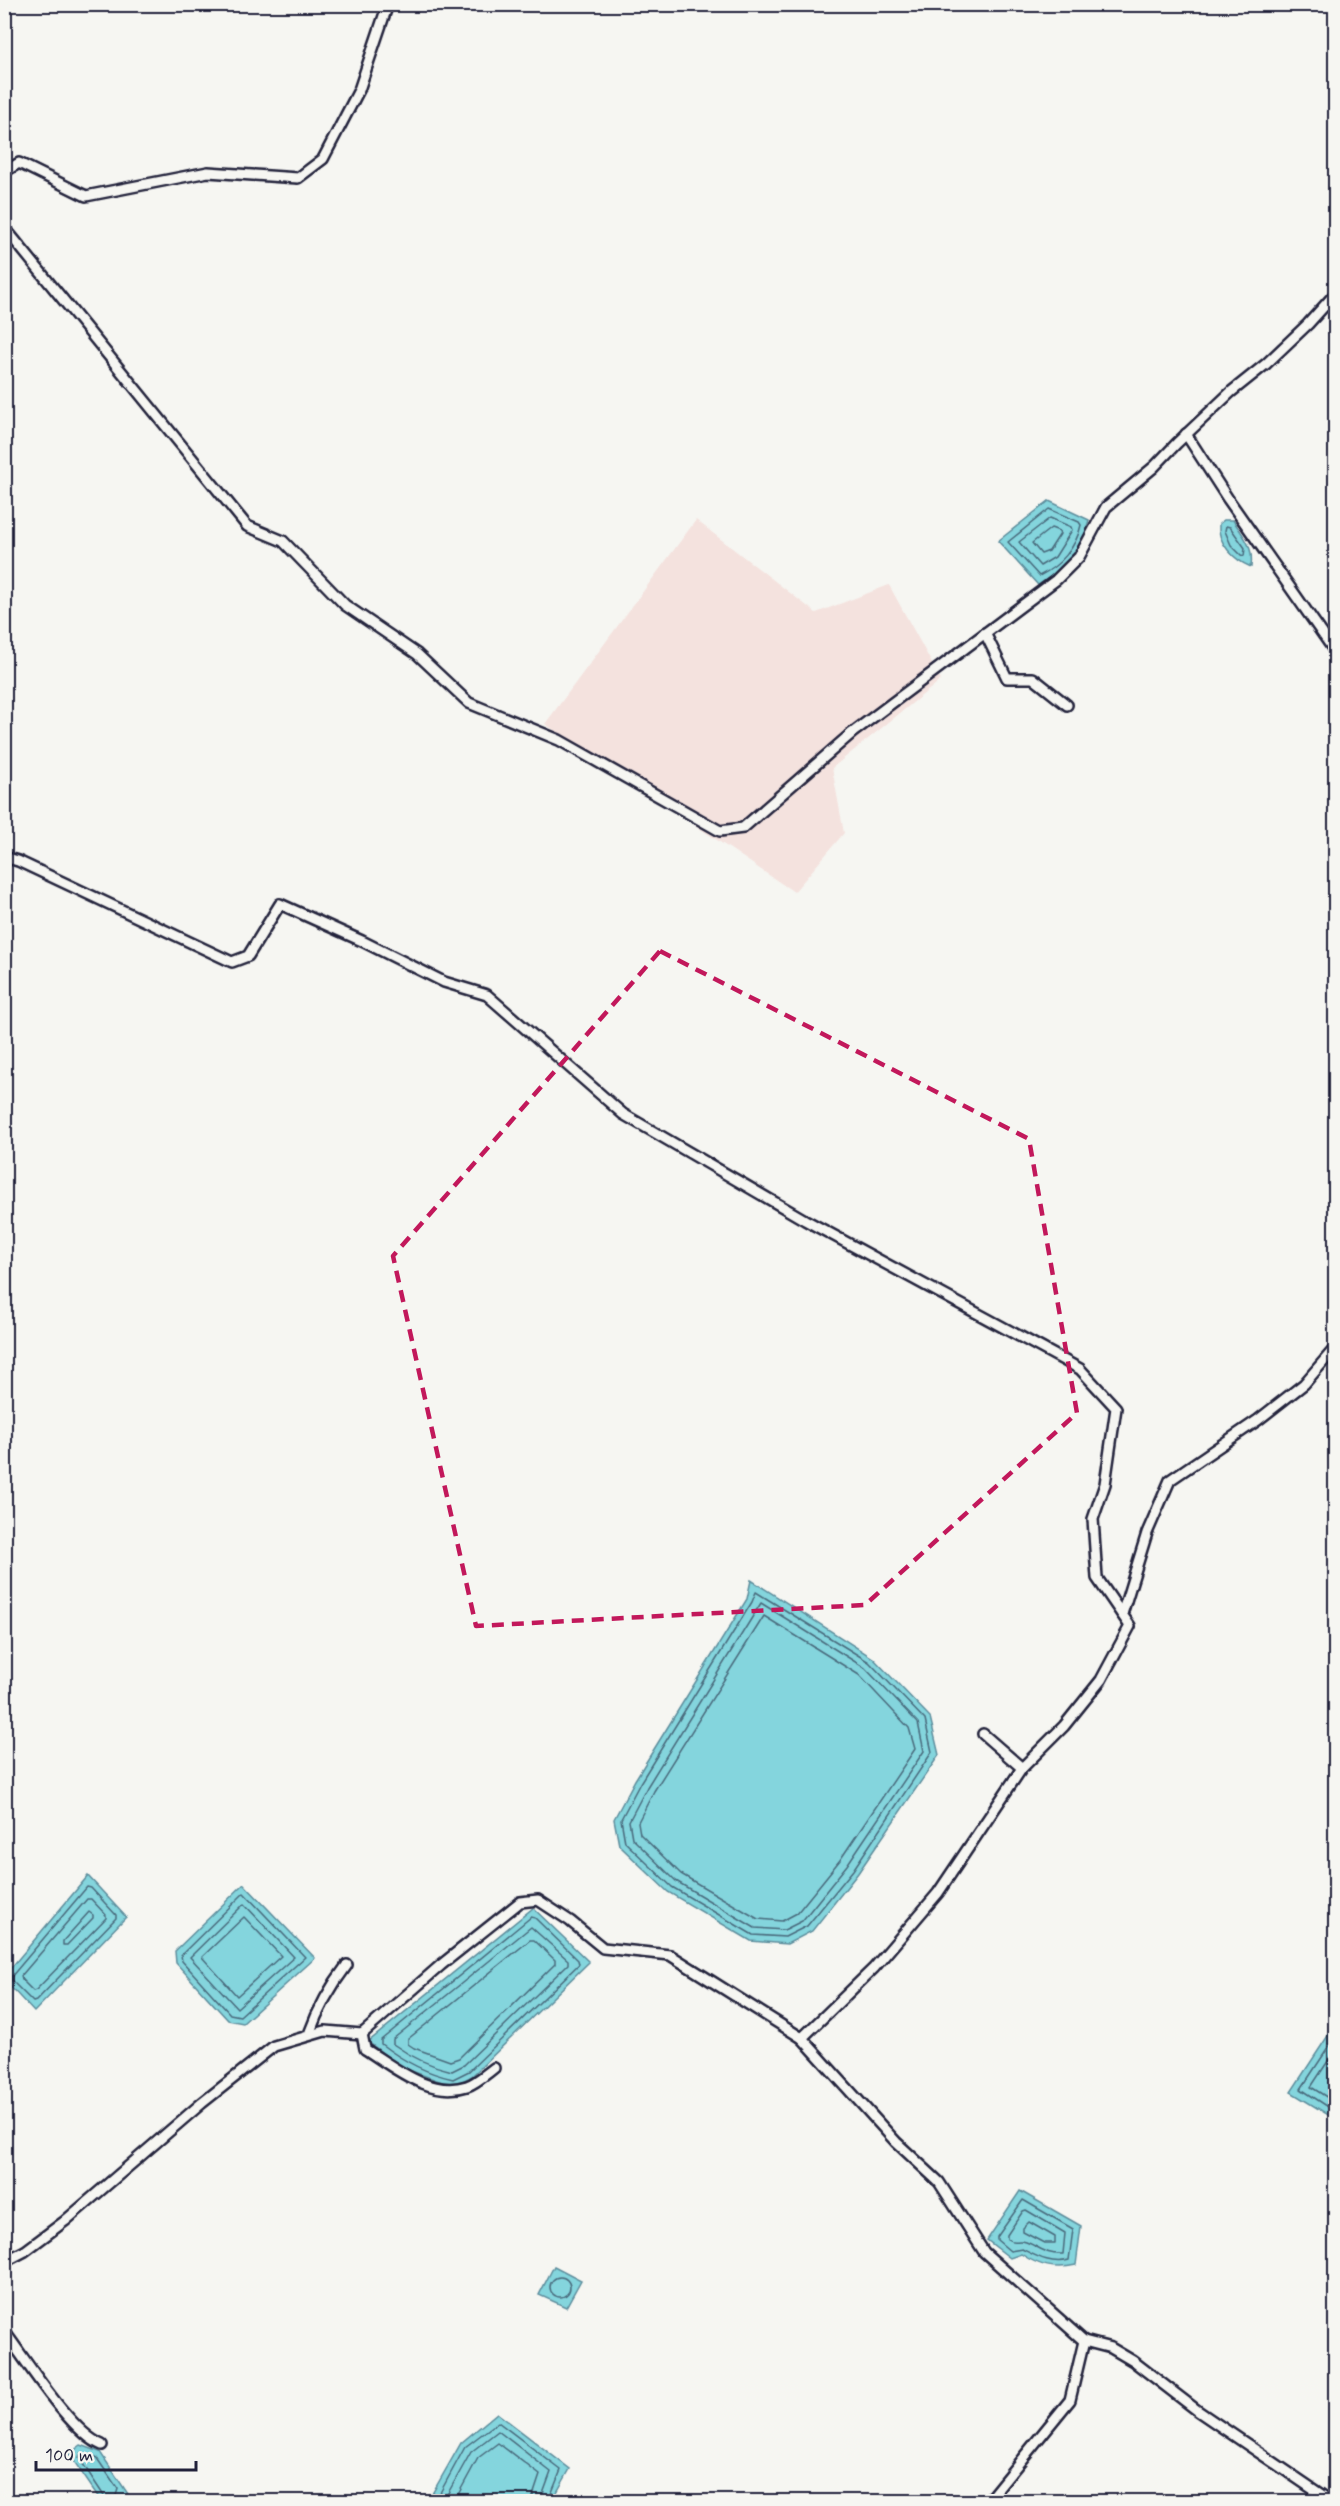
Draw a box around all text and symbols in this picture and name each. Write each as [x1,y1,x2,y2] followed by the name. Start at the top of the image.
[36,2434,196,2472] scale bar
[45,2444,93,2468] text: 100 m

